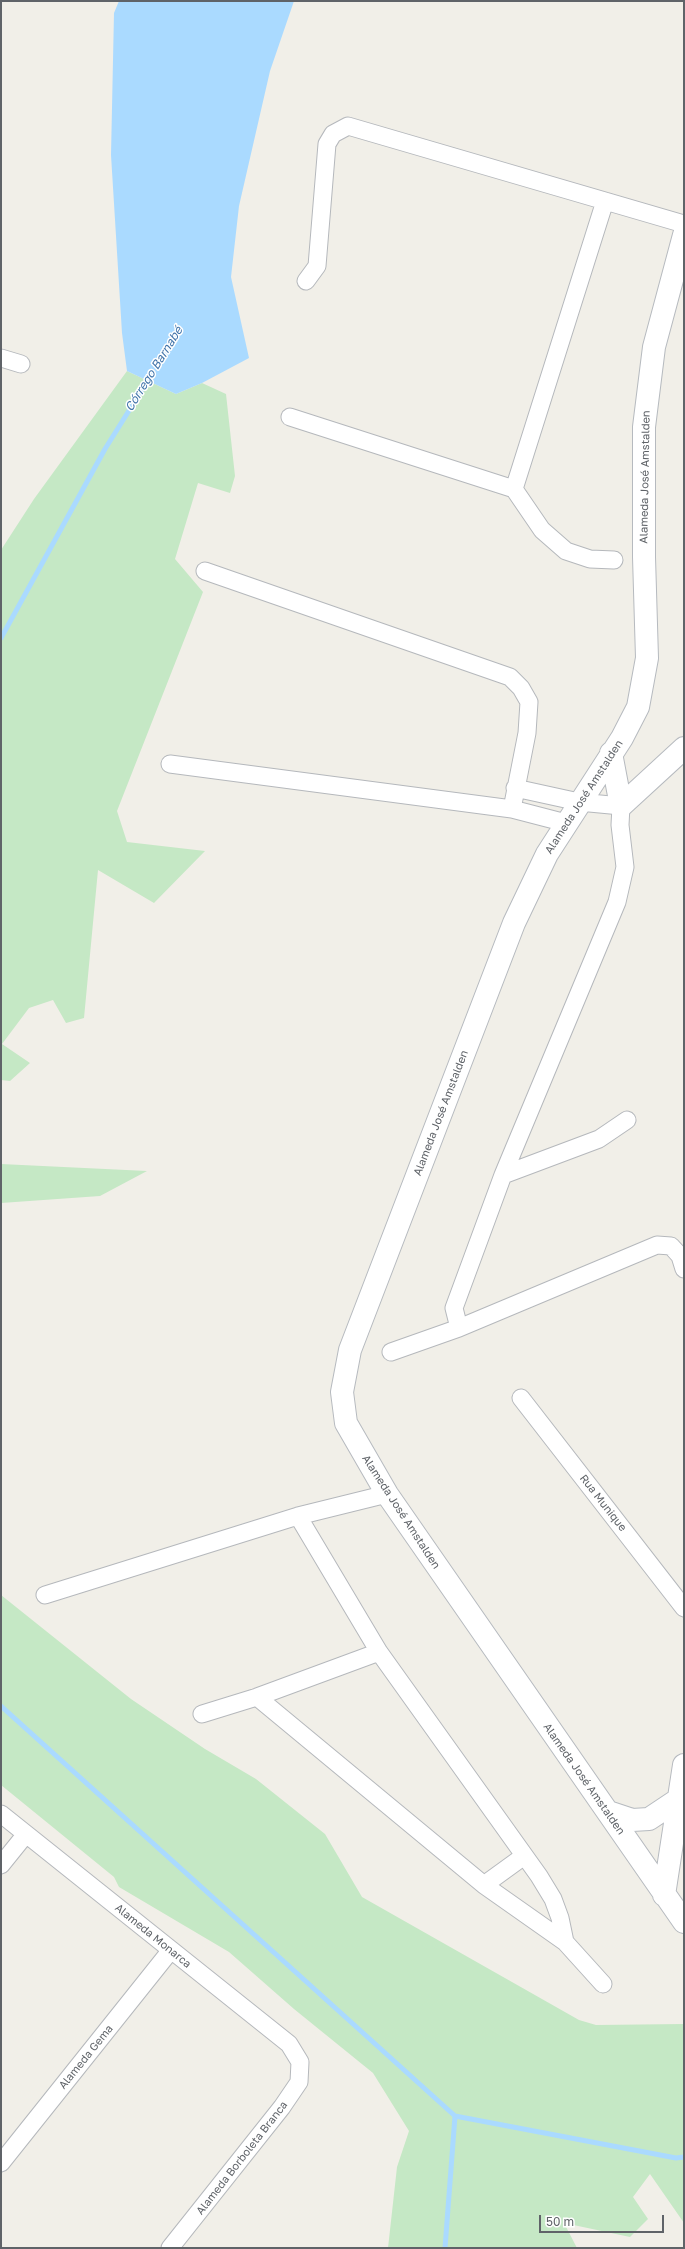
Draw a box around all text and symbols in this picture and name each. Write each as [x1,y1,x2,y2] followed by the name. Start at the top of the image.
[122,324,186,414] water label: Córrego Barnabé
[637,410,653,544] street label: Alameda José Amstalden
[542,738,626,856] street label: Alameda José Amstalden
[411,1048,471,1178] street label: Alameda José Amstalden
[359,1453,443,1571] street label: Alameda José Amstalden
[577,1472,629,1534] street label: Rua Munique
[540,1721,628,1837] street label: Alameda José Amstalden
[112,1901,194,1971] street label: Alameda Monarca
[56,2022,116,2092] street label: Alameda Gema
[194,2099,290,2217] street label: Alameda Borboleta Branca
[541,2207,666,2233] scale bar
[546,2214,574,2229] text: 50 m

